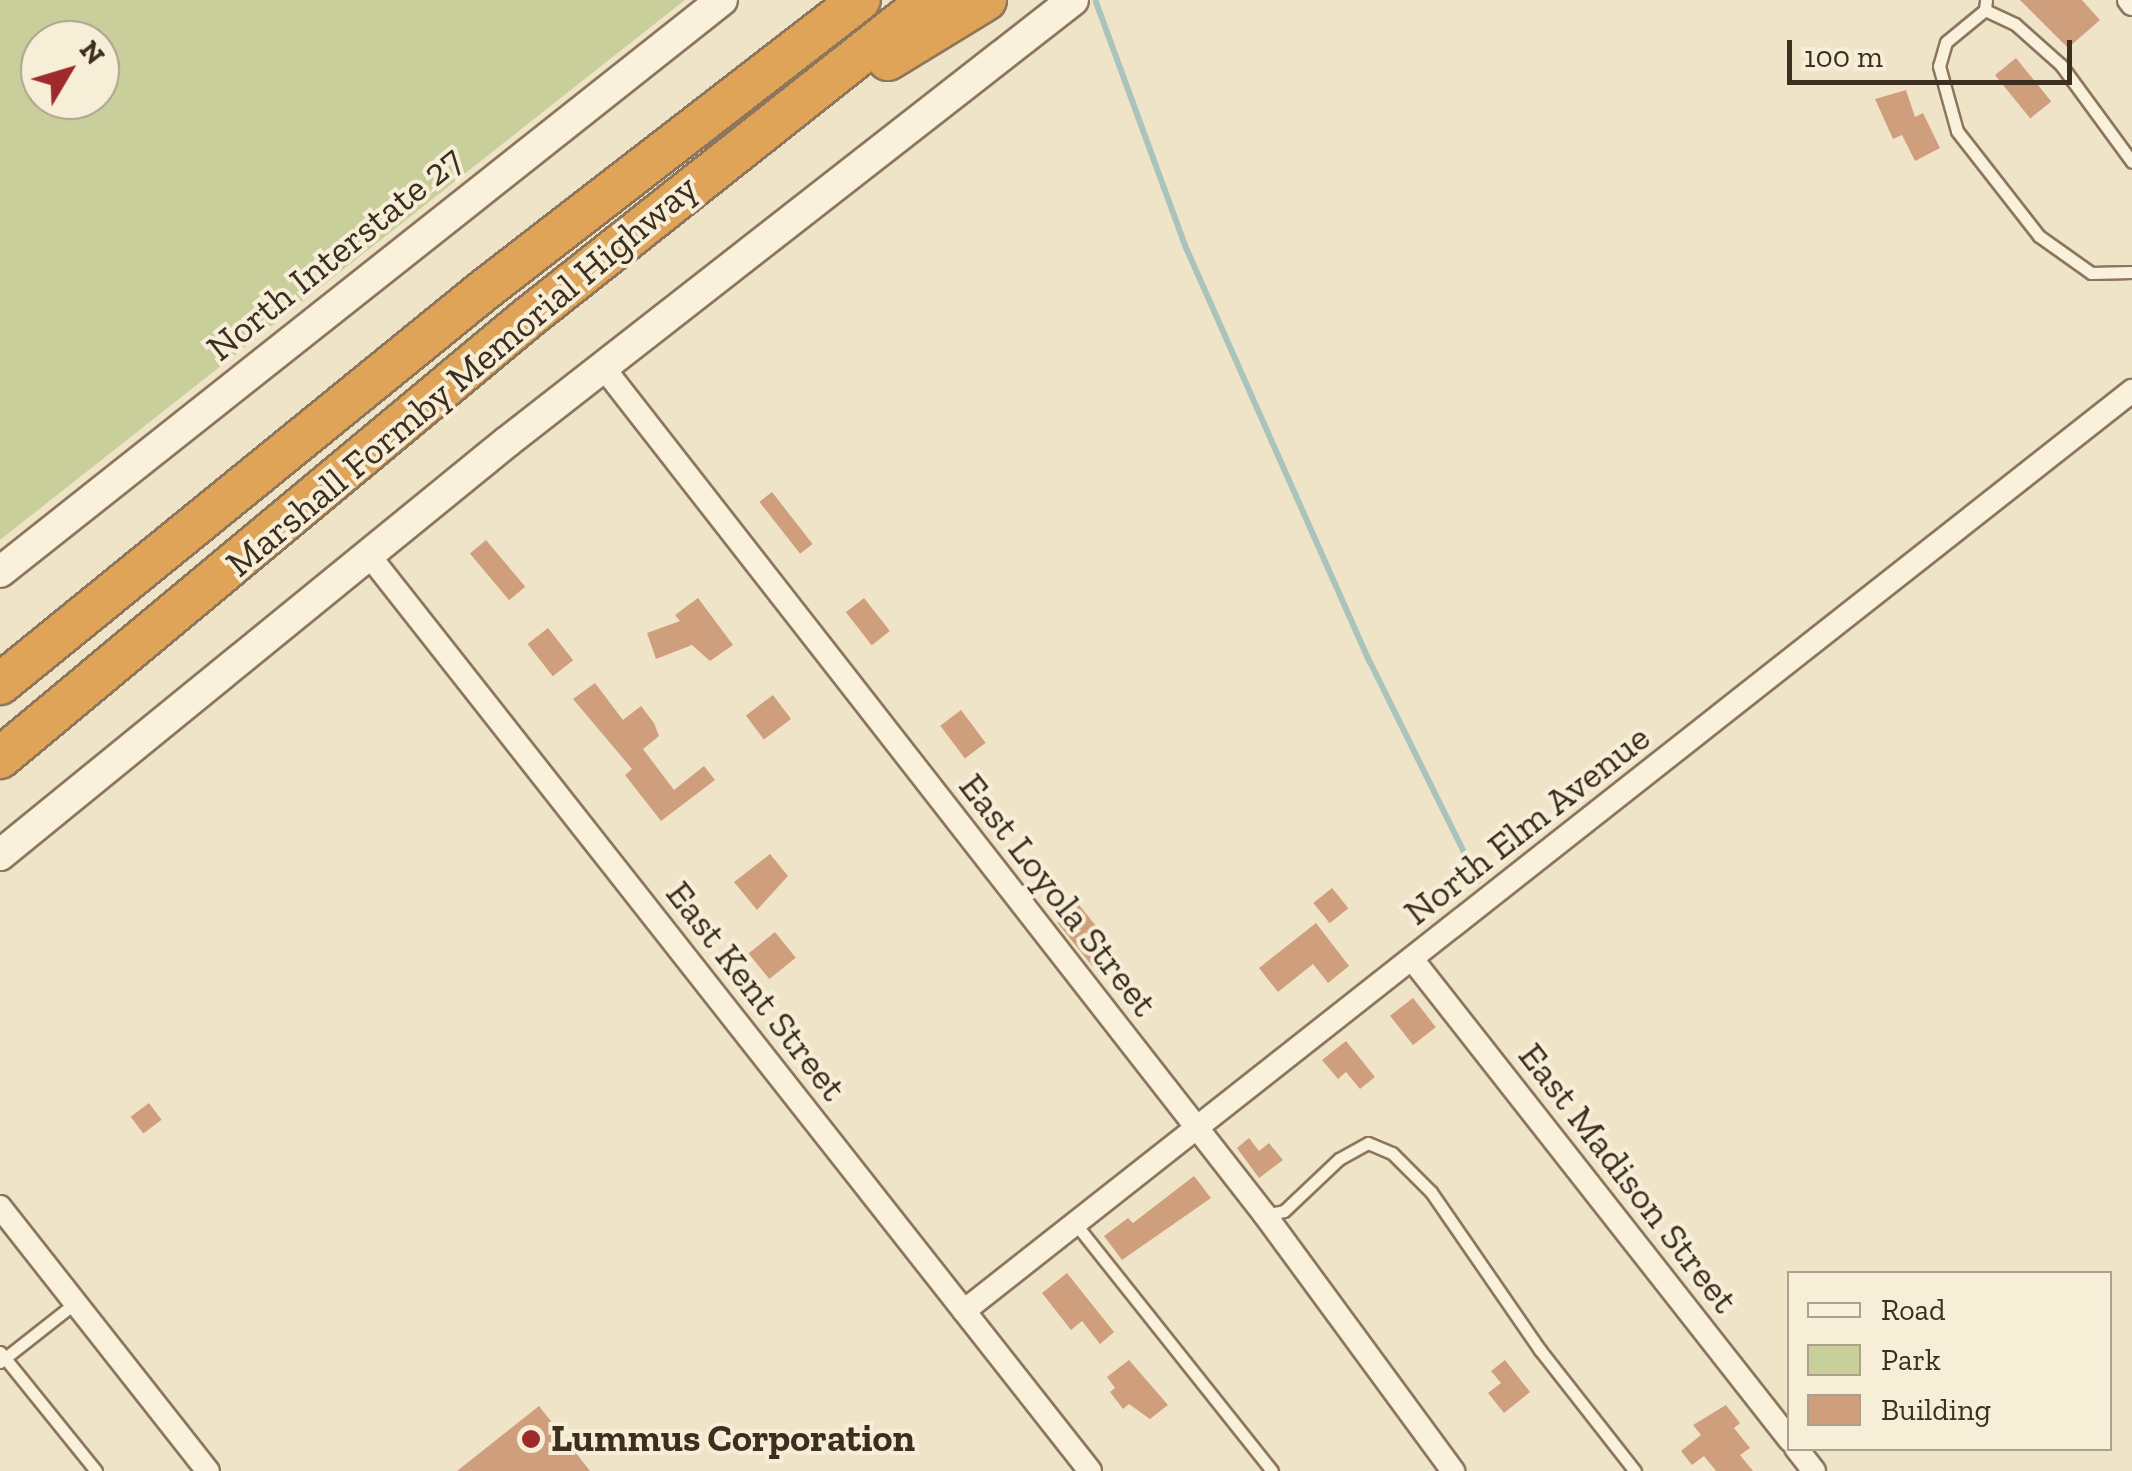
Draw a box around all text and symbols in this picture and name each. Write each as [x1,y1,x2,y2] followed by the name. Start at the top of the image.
[20,20,120,120] north arrow
[1792,20,2077,82] scale bar
[73,34,112,71] text: N
[1804,39,1883,75] text: 100 m
[198,137,472,371] street label: North Interstate 27
[217,165,707,587] street label: Marshall Formby Memorial Highway
[1394,714,1660,936] street label: North Elm Avenue
[949,765,1167,1025] street label: East Loyola Street
[656,872,856,1110] street label: East Kent Street
[1509,1034,1747,1322] street label: East Madison Street
[1787,1271,2112,1451] legend
[1881,1292,1946,1328] text: Road
[1881,1342,1941,1378] text: Park
[1881,1392,1991,1428] text: Building
[551,1416,915,1462] place label: Lummus Corporation
[520,1428,542,1450] marker: Lummus Corporation

